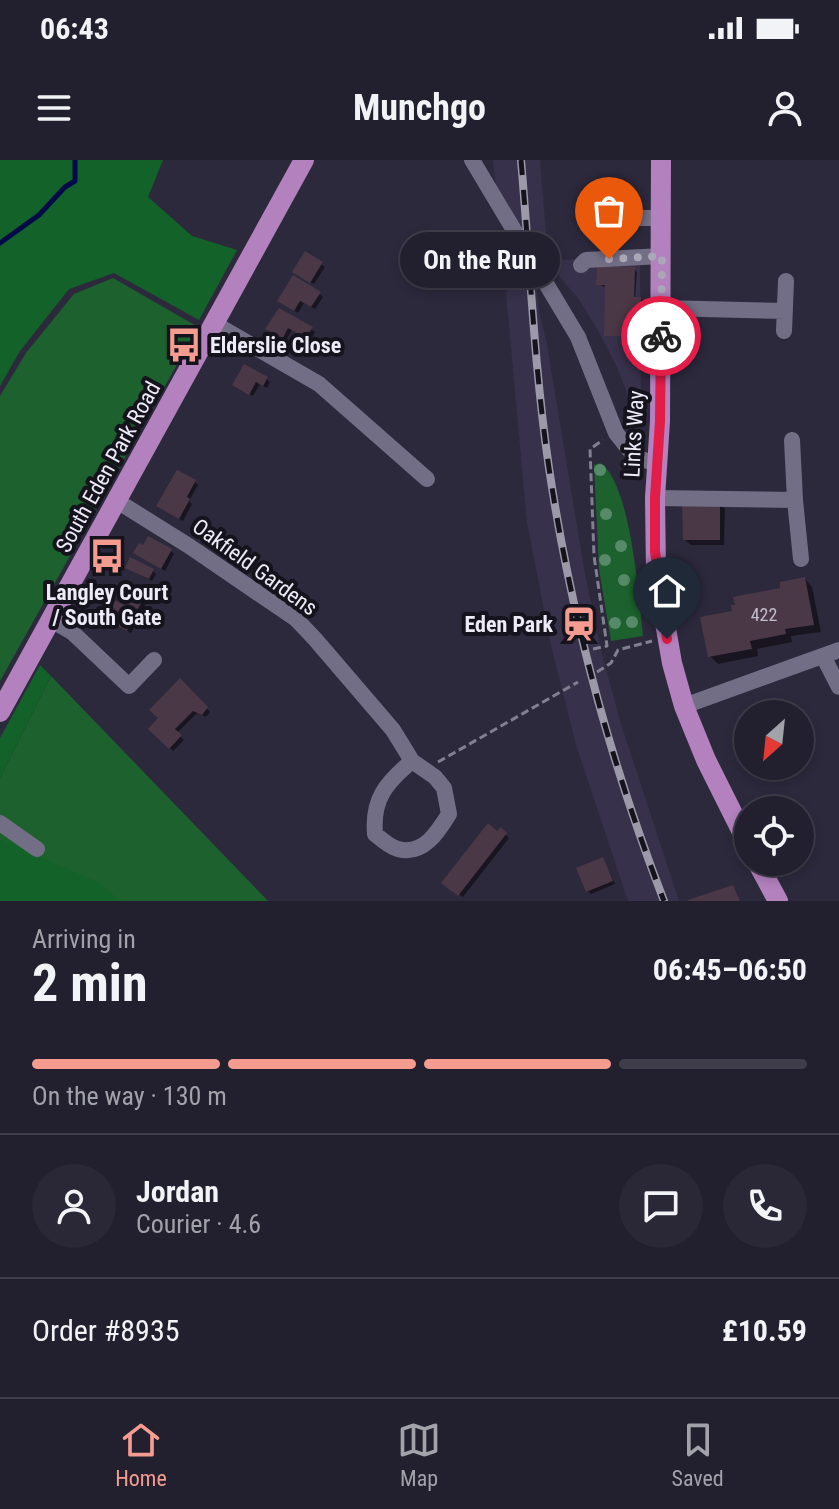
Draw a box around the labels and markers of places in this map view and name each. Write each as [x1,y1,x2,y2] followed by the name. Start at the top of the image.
[575,177,643,259] pin
[401,231,561,287] callout: On the Run
[165,326,203,364] bus stop icon: Elderslie Close
[210,333,341,358] place label: Elderslie Close
[88,537,126,575] bus stop icon: Langley Court / South Gate
[633,557,701,639] pin
[46,580,168,630] place label: Langley Court / South Gate
[560,605,598,643] station icon: Eden Park
[465,612,553,637] place label: Eden Park

